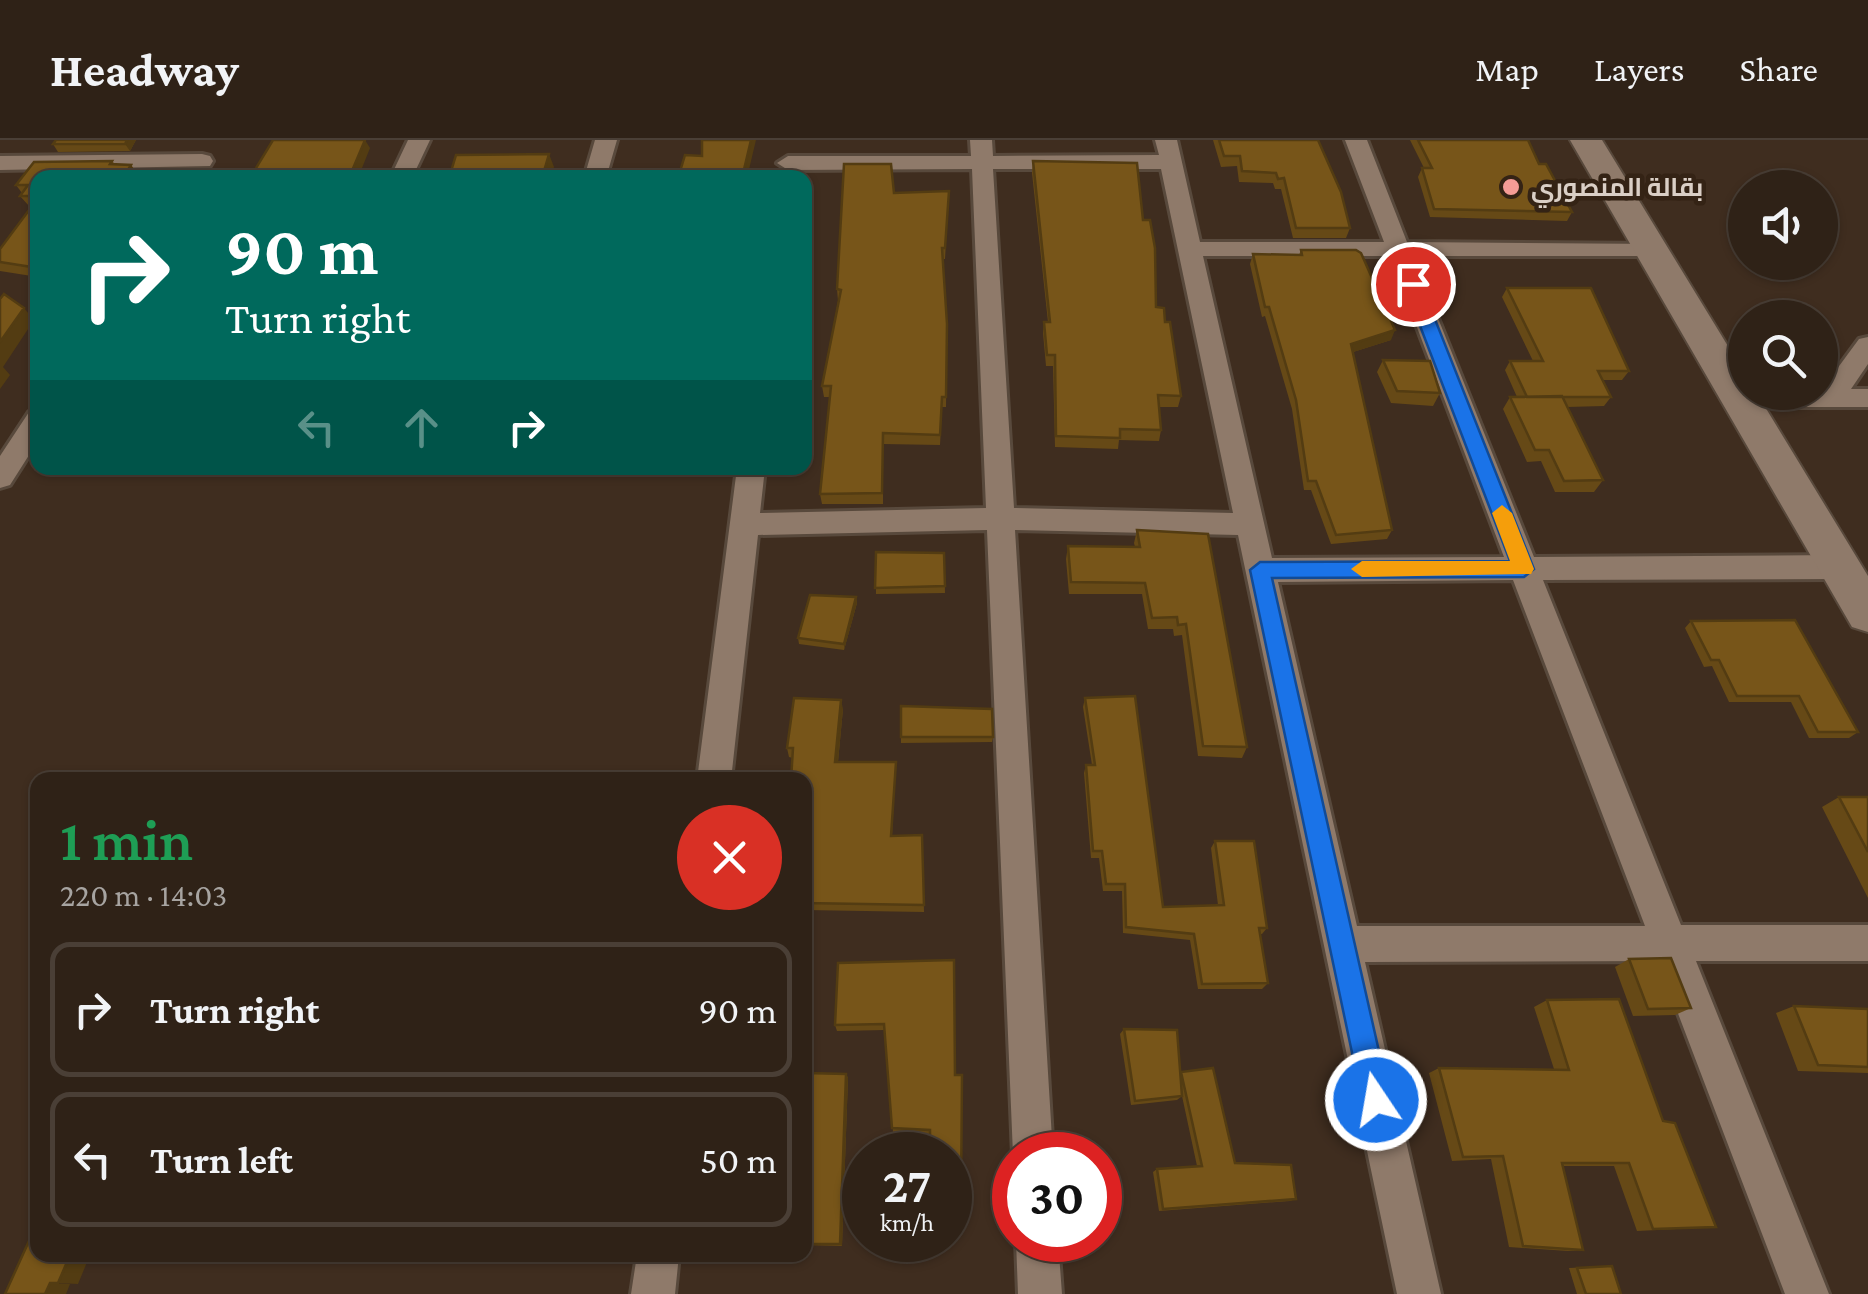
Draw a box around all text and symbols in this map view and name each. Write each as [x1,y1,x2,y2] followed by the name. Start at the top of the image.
[50,43,239,96] text: Headway
[1475,50,1539,89] text: Map
[1594,50,1685,89] text: Layers
[1740,50,1818,89] text: Share
[1728,170,1838,410] map controls
[1728,170,1838,280] button: sound
[1531,174,1703,208] place label: بقالة المنصوري
[1500,176,1522,198] marker: بقالة المنصوري
[60,210,190,340] icon: right
[225,211,378,289] text: 90 m
[1371,242,1456,327] pin
[1386,257,1441,312] icon: arrive
[225,293,410,343] text: Turn right
[1728,300,1838,410] button: search
[289,400,344,455] icon: left
[394,400,449,455] icon: ahead
[499,400,554,455] icon: right
[677,805,782,910] button: close
[60,806,193,873] text: 1 min
[60,877,227,913] text: 220 m · 14:03
[65,982,120,1037] icon: right
[150,989,319,1031] text: Turn right
[699,989,777,1031] text: 90 m
[1324,1048,1428,1152] position arrow
[65,1132,120,1187] icon: left
[992,1132,1122,1262] speed limit sign: 30
[150,1139,293,1181] text: Turn left
[700,1139,777,1181] text: 50 m
[883,1157,931,1213] text: 27
[880,1209,934,1236] text: km/h

